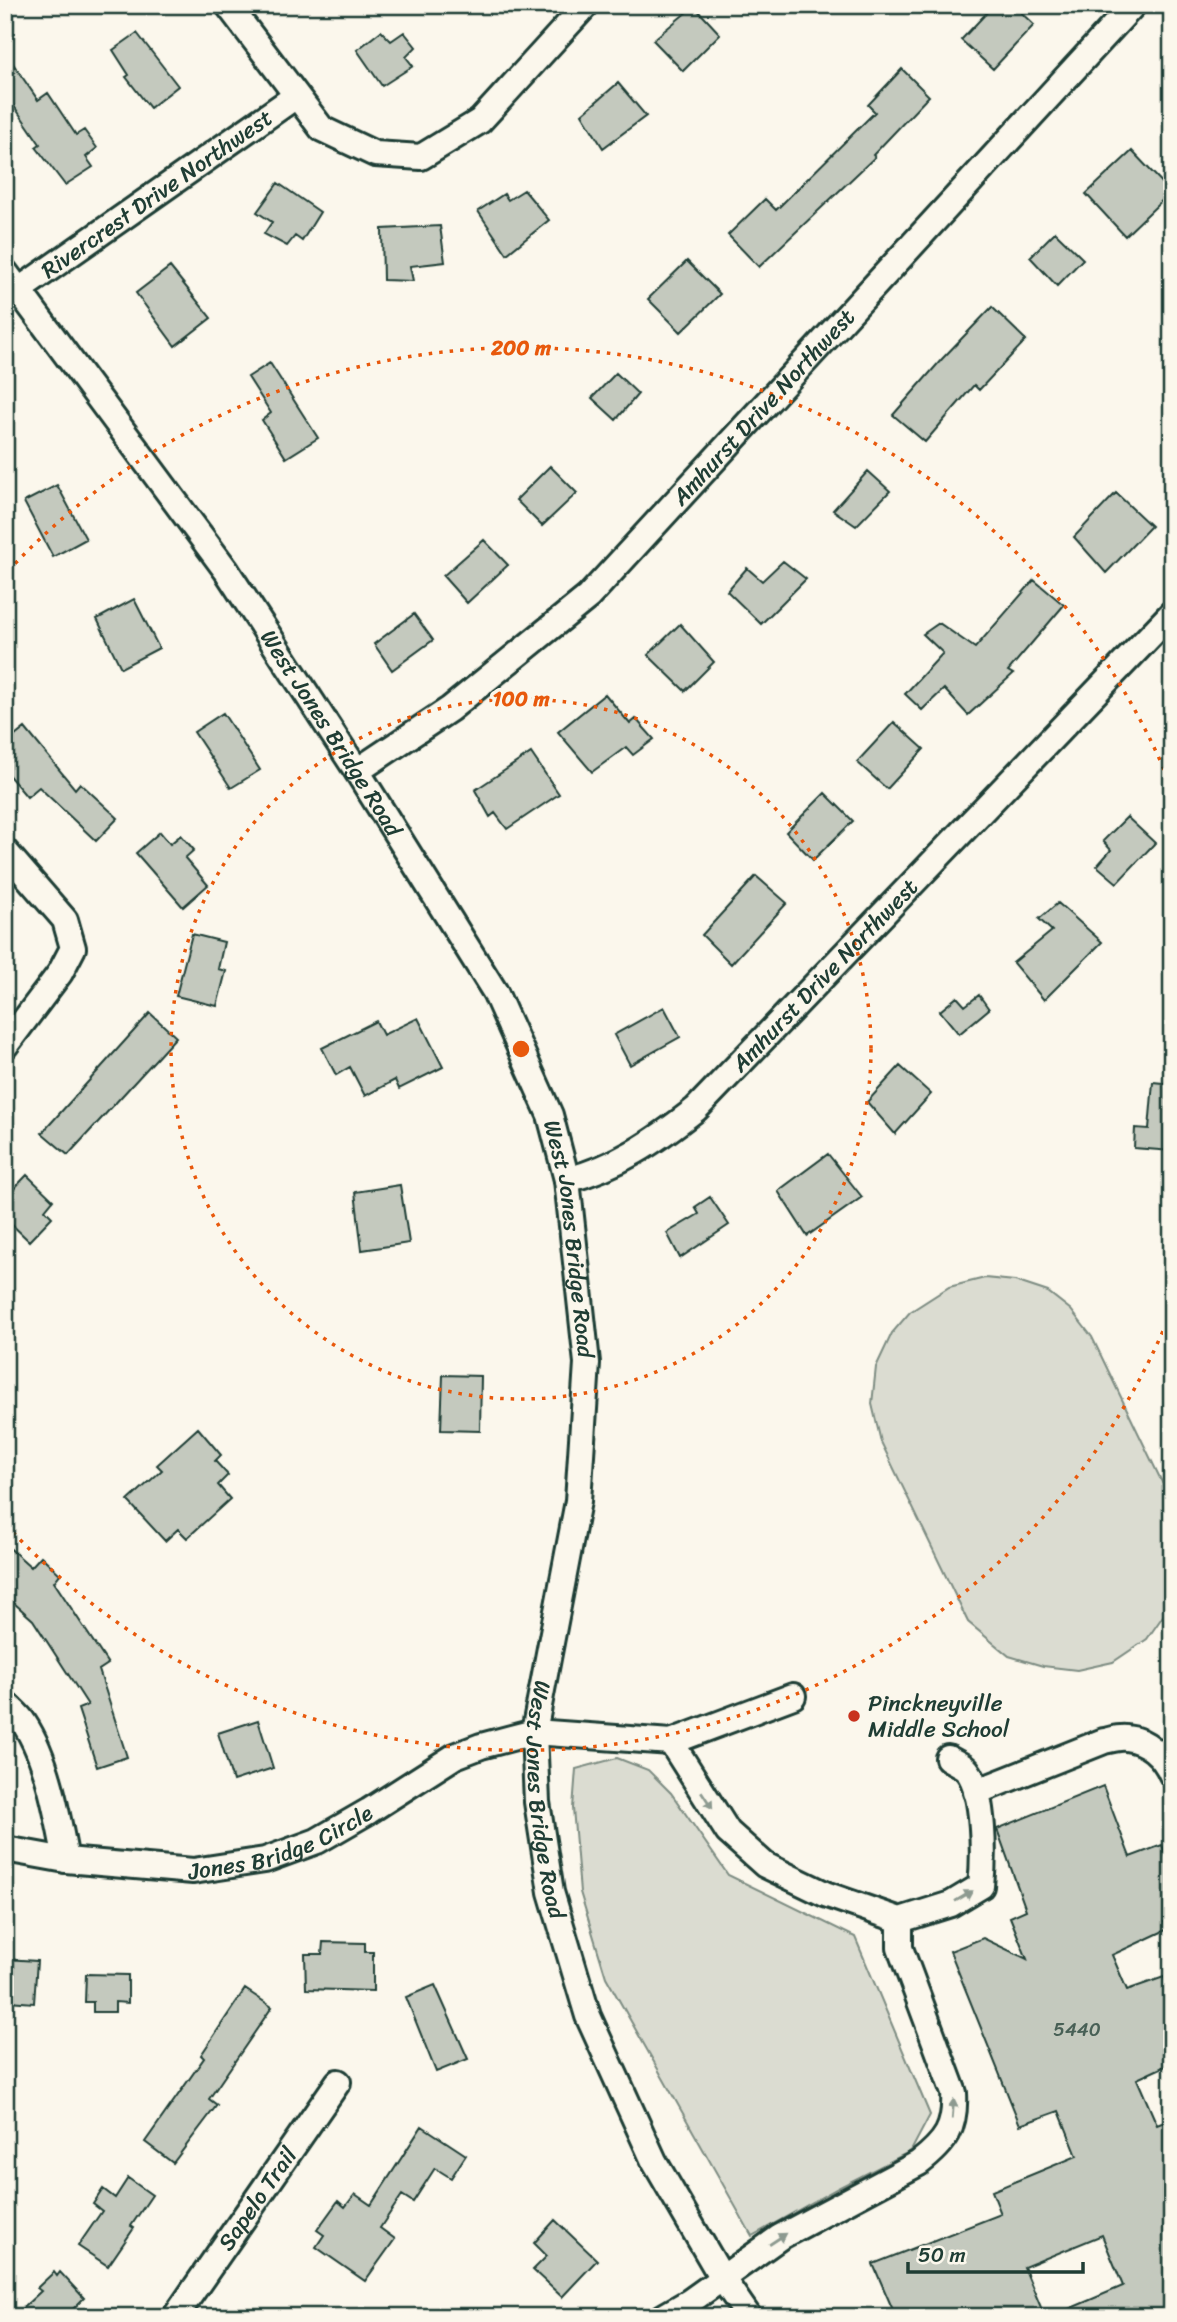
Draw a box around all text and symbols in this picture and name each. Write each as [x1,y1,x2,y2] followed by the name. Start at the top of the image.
[32,98,281,290] street label: Rivercrest Drive Northwest
[660,298,865,516] street label: Amhurst Drive Northwest
[490,329,552,367] text: 200 m
[249,621,415,846] street label: West Jones Bridge Road
[492,680,550,718] text: 100 m
[720,868,928,1083] street label: Amhurst Drive Northwest
[509,1037,533,1061] centre of rings
[532,1115,607,1362] street label: West Jones Bridge Road
[513,1677,579,1925] street label: West Jones Bridge Road
[868,1683,1010,1750] place label: Pinckneyville Middle School
[846,1708,862,1724] marker: Pinckneyville Middle School
[700,1791,714,1809] one-way arrow
[184,1792,381,1892] street label: Jones Bridge Circle
[954,1890,974,1902] one-way arrow
[1053,2013,1101,2046] house number: 5440
[948,2098,959,2120] one-way arrow
[206,2138,308,2259] street label: Sapelo Trail
[908,2231,1082,2275] scale bar
[769,2232,787,2246] one-way arrow
[918,2236,966,2274] text: 50 m

